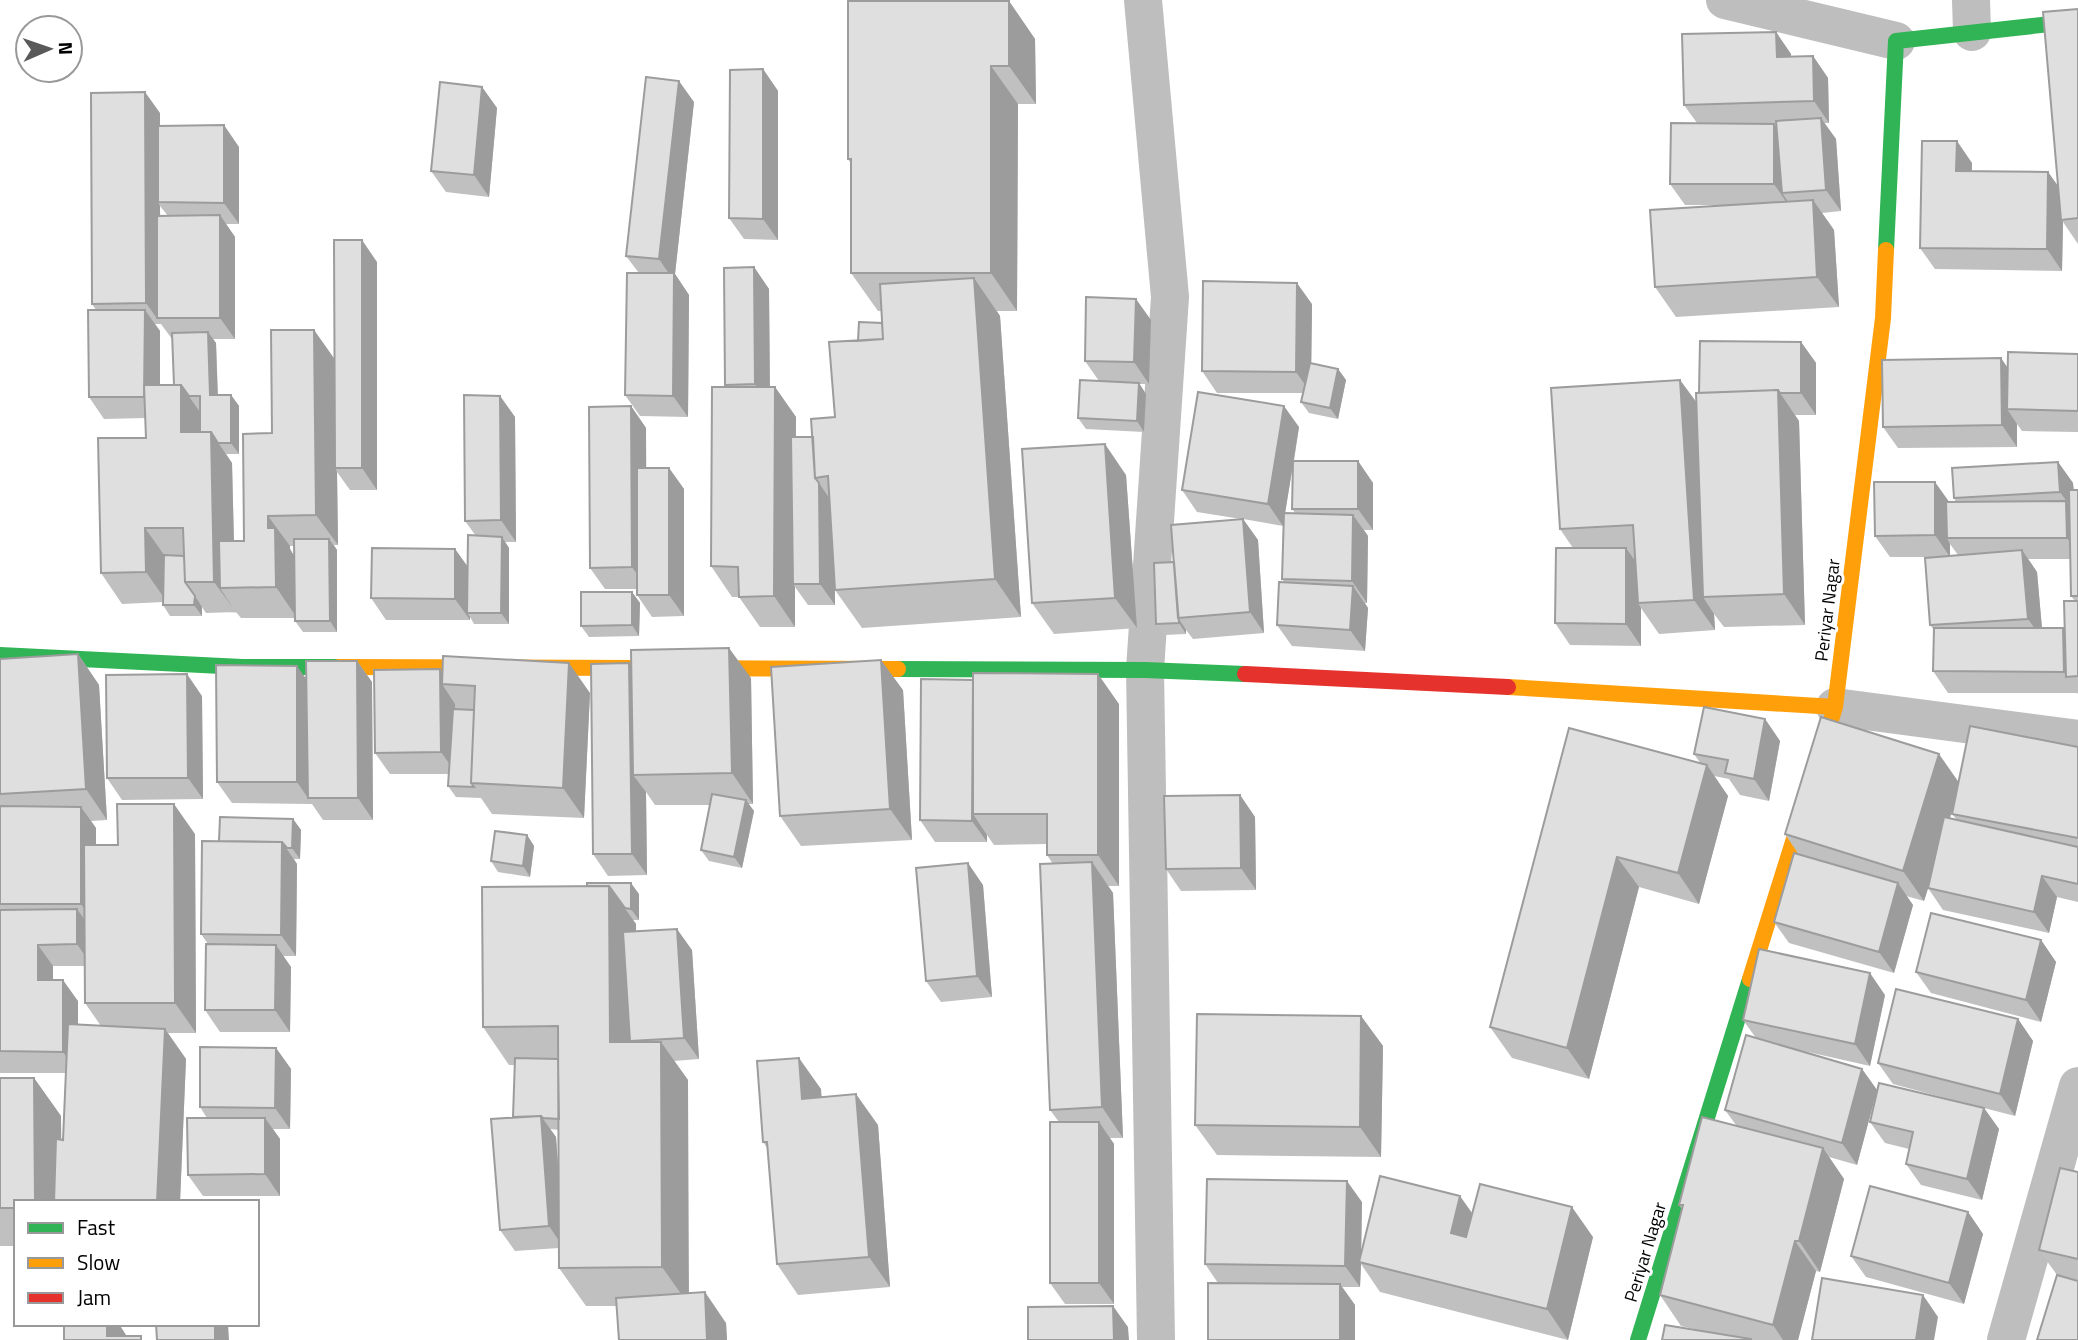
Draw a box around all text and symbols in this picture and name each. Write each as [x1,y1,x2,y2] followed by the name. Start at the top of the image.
[14,14,84,84] north arrow
[52,41,81,55] text: N
[1807,557,1847,663] street label: Periyar Nagar
[1617,1199,1673,1305] street label: Periyar Nagar
[14,1200,259,1326] legend
[77,1211,116,1243] text: Fast
[77,1246,120,1278] text: Slow
[77,1281,111,1313] text: Jam

